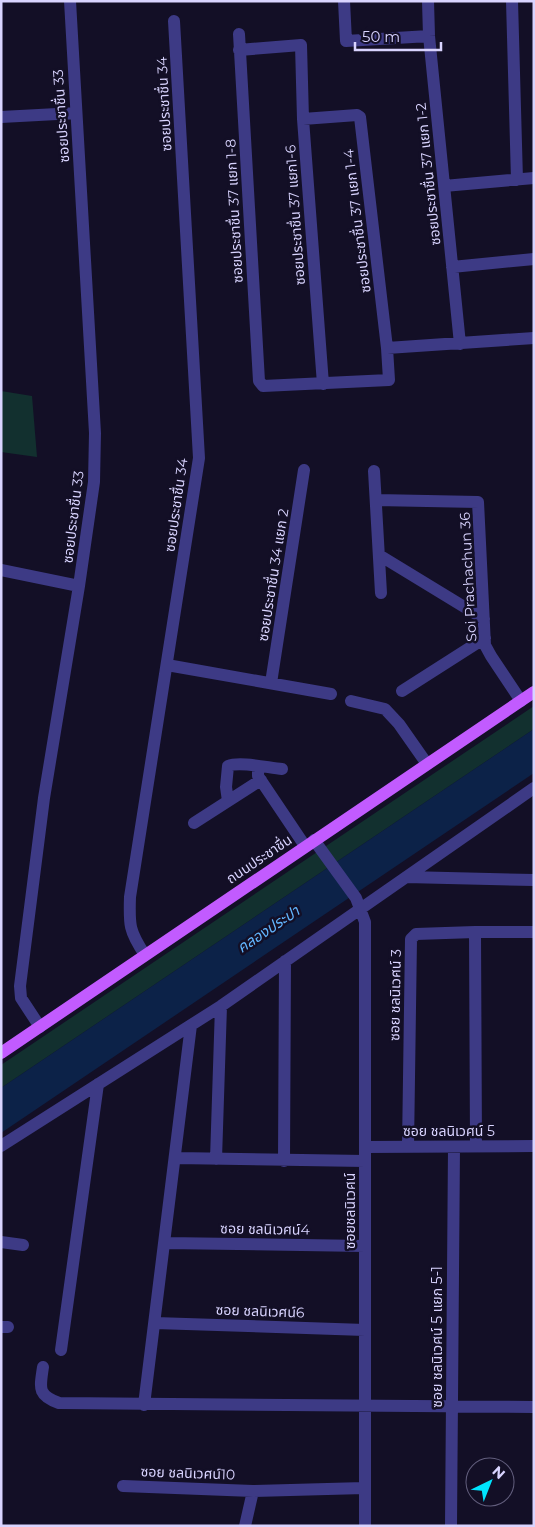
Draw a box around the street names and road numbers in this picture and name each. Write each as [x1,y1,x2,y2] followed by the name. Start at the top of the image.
[152,56,175,152] street label: ซอยประชาชื่น 34
[48,69,73,163] street label: ซอยประชาชื่น 33
[411,102,444,246] street label: ซอยประชาชื่น 37 แยก 1-2
[220,138,247,284] street label: ซอยประชาชื่น 37 แยก 1-8
[280,144,309,286] street label: ซอยประชาชื่น 37 แยก1-6
[338,147,375,294] street label: ซอยประชาชื่น 37 แยก 1-4
[160,456,192,553] street label: ซอยประชาชื่น 34
[57,469,88,564] street label: ซอยประชาชื่น 33
[253,507,292,643] street label: ซอยประชาชื่น 34 แยก 2
[456,511,480,642] street label: Soi Prachachun 36
[222,830,295,888] street label: ถนนประชาชื่น
[385,949,405,1041] street label: ซอย ชลนิเวศน์ 3
[403,1122,495,1140] street label: ซอย ชลนิเวศน์ 5
[341,1173,359,1249] street label: ซอยชลนิเวศน์
[220,1219,311,1239] street label: ซอย ชลนิเวศน์4
[428,1266,446,1408] street label: ซอย ชลนิเวศน์ 5 แยก 5-1
[215,1300,305,1322] street label: ซอย ชลนิเวศน์6
[140,1462,236,1484] street label: ซอย ชลนิเวศน์10

